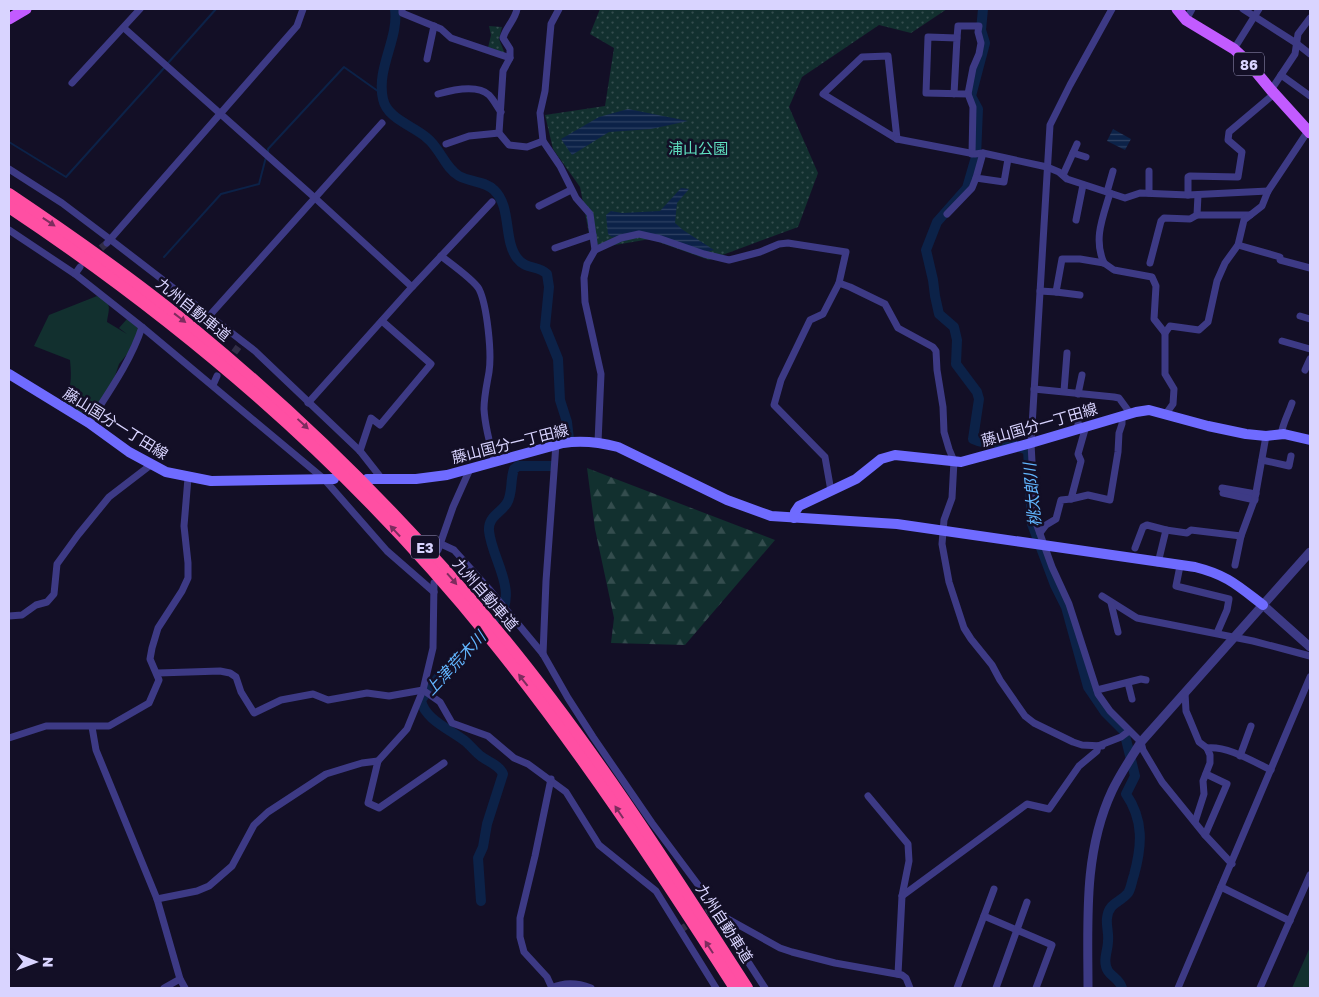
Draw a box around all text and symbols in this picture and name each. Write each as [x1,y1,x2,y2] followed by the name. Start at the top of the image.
[1234,52,1264,76] road number: 86
[668,139,728,157] park label: 浦山公園
[42,217,56,227] one-way arrow
[153,274,235,344] street label: 九州自動車道
[173,313,187,323] one-way arrow
[60,384,172,462] street label: 藤山国分一丁田線
[979,399,1099,449] street label: 藤山国分一丁田線
[296,418,308,430] one-way arrow
[450,420,570,466] street label: 藤山国分一丁田線
[1019,460,1045,528] water label: 桃太郎川
[389,525,401,537] one-way arrow
[411,536,439,558] road number: E3
[450,554,522,634] street label: 九州自動車道
[447,572,458,585] one-way arrow
[420,625,491,699] water label: 上津荒木川
[518,674,529,687] one-way arrow
[614,805,624,818] one-way arrow
[693,880,757,966] street label: 九州自動車道
[10,937,60,987] north arrow
[704,941,713,954] one-way arrow
[40,957,57,968] text: N

